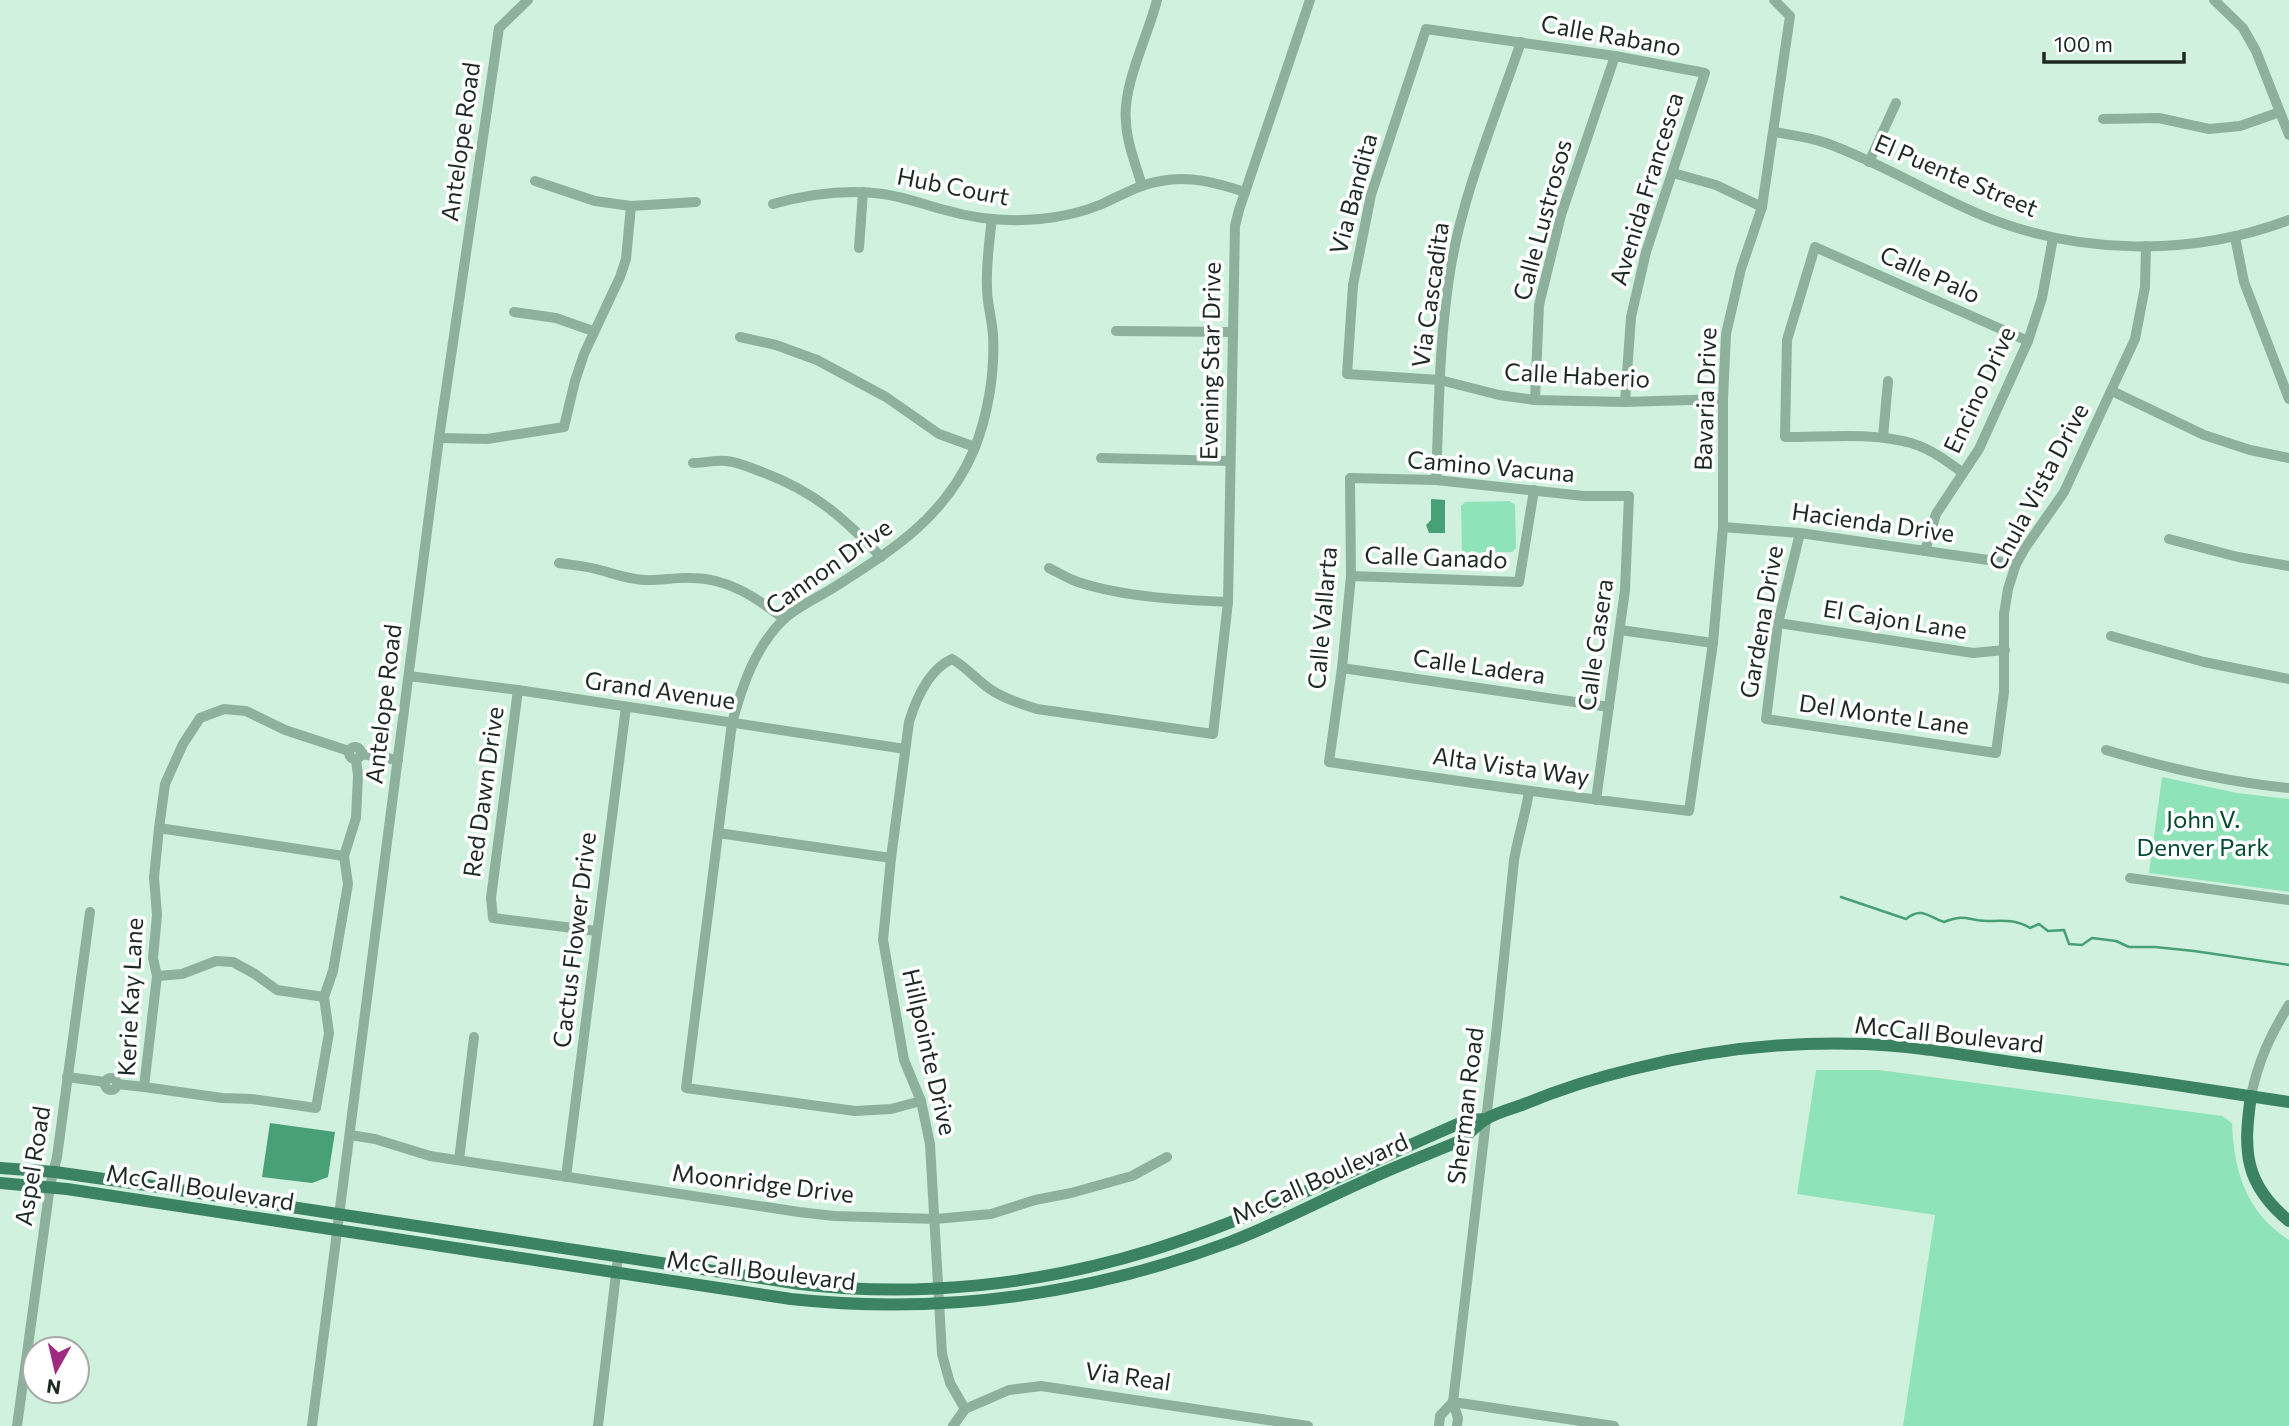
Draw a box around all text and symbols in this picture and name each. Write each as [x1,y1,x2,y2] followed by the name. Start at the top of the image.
[1539,8,1684,61] street label: Calle Rabano
[2044,21,2184,65] scale bar
[2054,31,2113,56] text: 100 m
[434,60,485,223] street label: Antelope Road
[1602,89,1689,288] street label: Avenida Francesca
[1871,127,2043,222] street label: El Puente Street
[1322,130,1383,257] street label: Via Bandita
[1506,136,1577,303] street label: Calle Lustrosos
[895,160,1012,211] street label: Hub Court
[1405,220,1454,369] street label: Via Cascadita
[1876,239,1985,309] street label: Calle Palo
[1193,262,1226,460] street label: Evening Star Drive
[1937,321,2021,457] street label: Encino Drive
[1688,327,1721,471] street label: Bavaria Drive
[1503,356,1651,393] street label: Calle Haberio
[1981,398,2094,575] street label: Chula Vista Drive
[1406,444,1576,487] street label: Camino Vacuna
[1790,496,1956,547] street label: Hacienda Drive
[760,512,897,620] street label: Cannon Drive
[1364,540,1508,573] street label: Calle Ganado
[1733,543,1788,700] street label: Gardena Drive
[1301,545,1342,690] street label: Calle Vallarta
[1571,577,1618,713] street label: Calle Casera
[1821,593,1969,644] street label: El Cajon Lane
[358,622,407,785] street label: Antelope Road
[1411,642,1547,689] street label: Calle Ladera
[583,665,737,714] street label: Grand Avenue
[1797,687,1971,740] street label: Del Monte Lane
[456,705,509,879] street label: Red Dawn Drive
[1431,740,1591,791] street label: Alta Vista Way
[2137,804,2269,861] park label: John V. Denver Park
[546,830,601,1049] street label: Cactus Flower Drive
[111,917,148,1077] street label: Kerie Kay Lane
[897,966,964,1138] street label: Hillpointe Drive
[1853,1009,2045,1058] street label: McCall Boulevard
[1440,1026,1489,1186] street label: Sherman Road
[8,1104,55,1228] street label: Aspel Road
[1227,1126,1412,1230] street label: McCall Boulevard
[104,1157,296,1216] street label: McCall Boulevard
[671,1157,856,1208] street label: Moonridge Drive
[665,1244,857,1295] street label: McCall Boulevard
[21,1335,91,1405] north arrow
[1083,1355,1173,1396] street label: Via Real
[45,1375,62,1400] text: N

